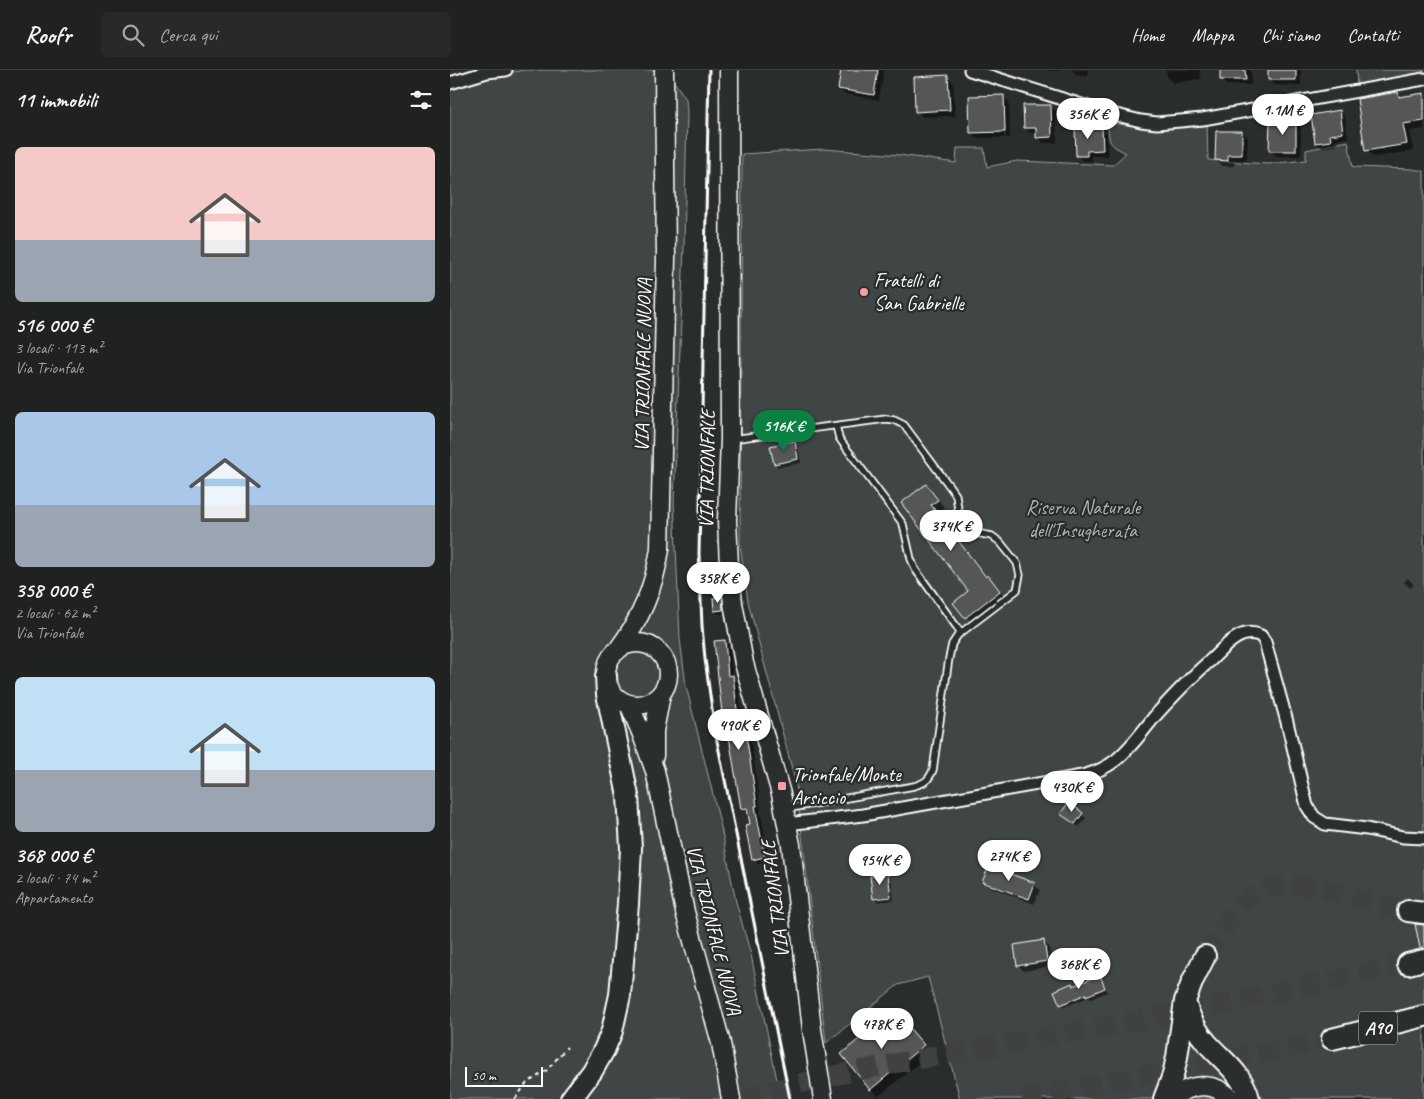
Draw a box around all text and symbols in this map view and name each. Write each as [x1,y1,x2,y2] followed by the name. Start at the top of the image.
[101,12,451,57] search box
[25,20,71,50] text: Roofr
[119,21,147,49] icon: search
[159,23,218,47] text: Cerca qui
[1132,24,1164,46] text: Home
[1192,24,1234,46] text: Mappa
[1262,24,1320,46] text: Chi siamo
[1348,24,1399,46] text: Contatti
[407,86,435,114] icon: filters
[15,87,97,113] text: 11 immobili
[1242,93,1324,136] pin: 1.1M €
[1047,98,1129,140] pin: 356K €
[1263,100,1303,120] text: 1.1M €
[1068,104,1108,124] text: 356K €
[180,180,270,270] icon: home
[874,268,965,316] place label: Fratelli di San Gabrielle
[629,277,657,452] street label: VIA TRIONFALE NUOVA
[858,286,870,298] marker: Fratelli di San Gabrielle
[15,312,91,338] text: 516 000 €
[15,338,102,358] text: 3 locali · 113 m²
[15,358,83,378] text: Via Trionfale
[693,406,721,529] street label: VIA TRIONFALE
[743,410,825,452] pin: 516K €
[764,416,804,436] text: 516K €
[180,445,270,535] icon: home
[1026,495,1142,543] park label: Riserva Naturale dell'Insugherata
[910,510,992,552] pin: 374K €
[931,516,971,536] text: 374K €
[677,562,759,604] pin: 358K €
[698,568,738,588] text: 358K €
[15,577,91,603] text: 358 000 €
[15,603,95,623] text: 2 locali · 62 m²
[15,623,83,643] text: Via Trionfale
[698,708,780,751] pin: 490K €
[180,710,270,800] icon: home
[719,715,759,735] text: 490K €
[792,762,902,810] place label: Trionfale/Monte Arsiccio
[1031,770,1113,813] pin: 430K €
[1052,777,1092,797] text: 430K €
[776,780,788,792] marker: Trionfale/Monte Arsiccio
[755,836,795,959] street label: VIA TRIONFALE
[968,840,1050,882] pin: 274K €
[15,842,92,868] text: 368 000 €
[681,843,747,1018] street label: VIA TRIONFALE NUOVA
[839,844,921,886] pin: 954K €
[989,846,1029,866] text: 274K €
[860,850,900,870] text: 954K €
[15,868,95,888] text: 2 locali · 74 m²
[15,888,93,908] text: Appartamento
[1038,948,1120,990] pin: 368K €
[1058,954,1100,974] text: 368K €
[841,1008,923,1050] pin: 478K €
[1359,1011,1397,1044] road number: A90
[862,1014,902,1034] text: 478K €
[465,1064,542,1087] scale bar
[472,1067,496,1084] text: 50 m

